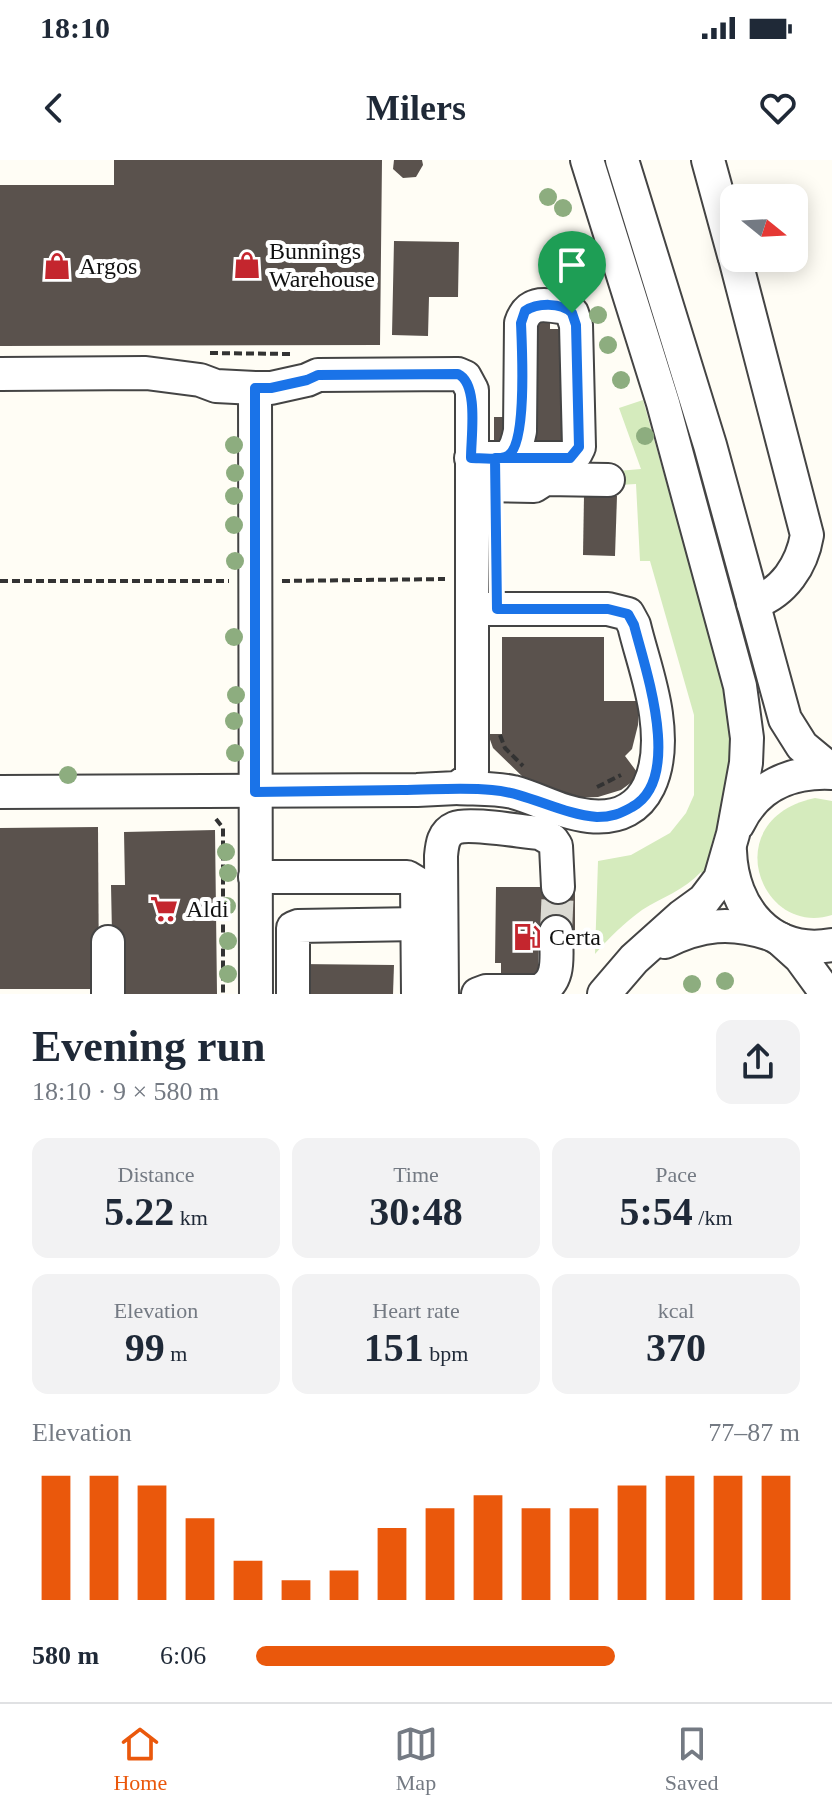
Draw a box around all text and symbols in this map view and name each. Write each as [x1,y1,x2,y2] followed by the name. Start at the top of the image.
[40,11,110,44] text: 18:10
[32,86,76,130] icon: back
[756,86,800,130] icon: heart
[366,88,466,128] text: Milers
[720,184,808,272] north arrow
[720,184,808,272] map controls
[538,231,606,313] pin
[269,238,375,292] place label: Bunnings Warehouse
[550,243,594,287] icon: arrive
[232,250,262,280] shop icon: Bunnings Warehouse
[42,251,72,281] shop icon: Argos
[79,253,137,279] place label: Argos
[149,894,179,924] supermarket icon: Aldi
[186,896,229,922] place label: Aldi
[512,922,542,952] fuel station icon: Certa
[549,924,601,950] place label: Certa
[716,1020,800,1104] button: share
[32,1022,266,1071] text: Evening run
[32,1077,219,1106] text: 18:10 · 9 × 580 m
[118,1162,194,1187] text: Distance
[393,1162,439,1187] text: Time
[655,1162,697,1187] text: Pace
[104,1189,174,1234] text: 5.22
[369,1189,463,1234] text: 30:48
[619,1189,693,1234] text: 5:54
[174,1205,208,1230] text: km
[693,1205,733,1230] text: /km
[114,1298,198,1323] text: Elevation
[372,1298,460,1323] text: Heart rate
[658,1298,694,1323] text: kcal
[125,1325,165,1370] text: 99
[364,1325,424,1370] text: 151
[646,1325,706,1370] text: 370
[165,1341,187,1366] text: m
[424,1341,468,1366] text: bpm
[32,1418,132,1447] text: Elevation
[708,1418,800,1447] text: 77–87 m
[32,1641,99,1670] text: 580 m
[160,1641,206,1670] text: 6:06
[113,1722,167,1796] tab: Home
[394,1722,438,1796] tab: Map
[665,1722,719,1796] tab: Saved

